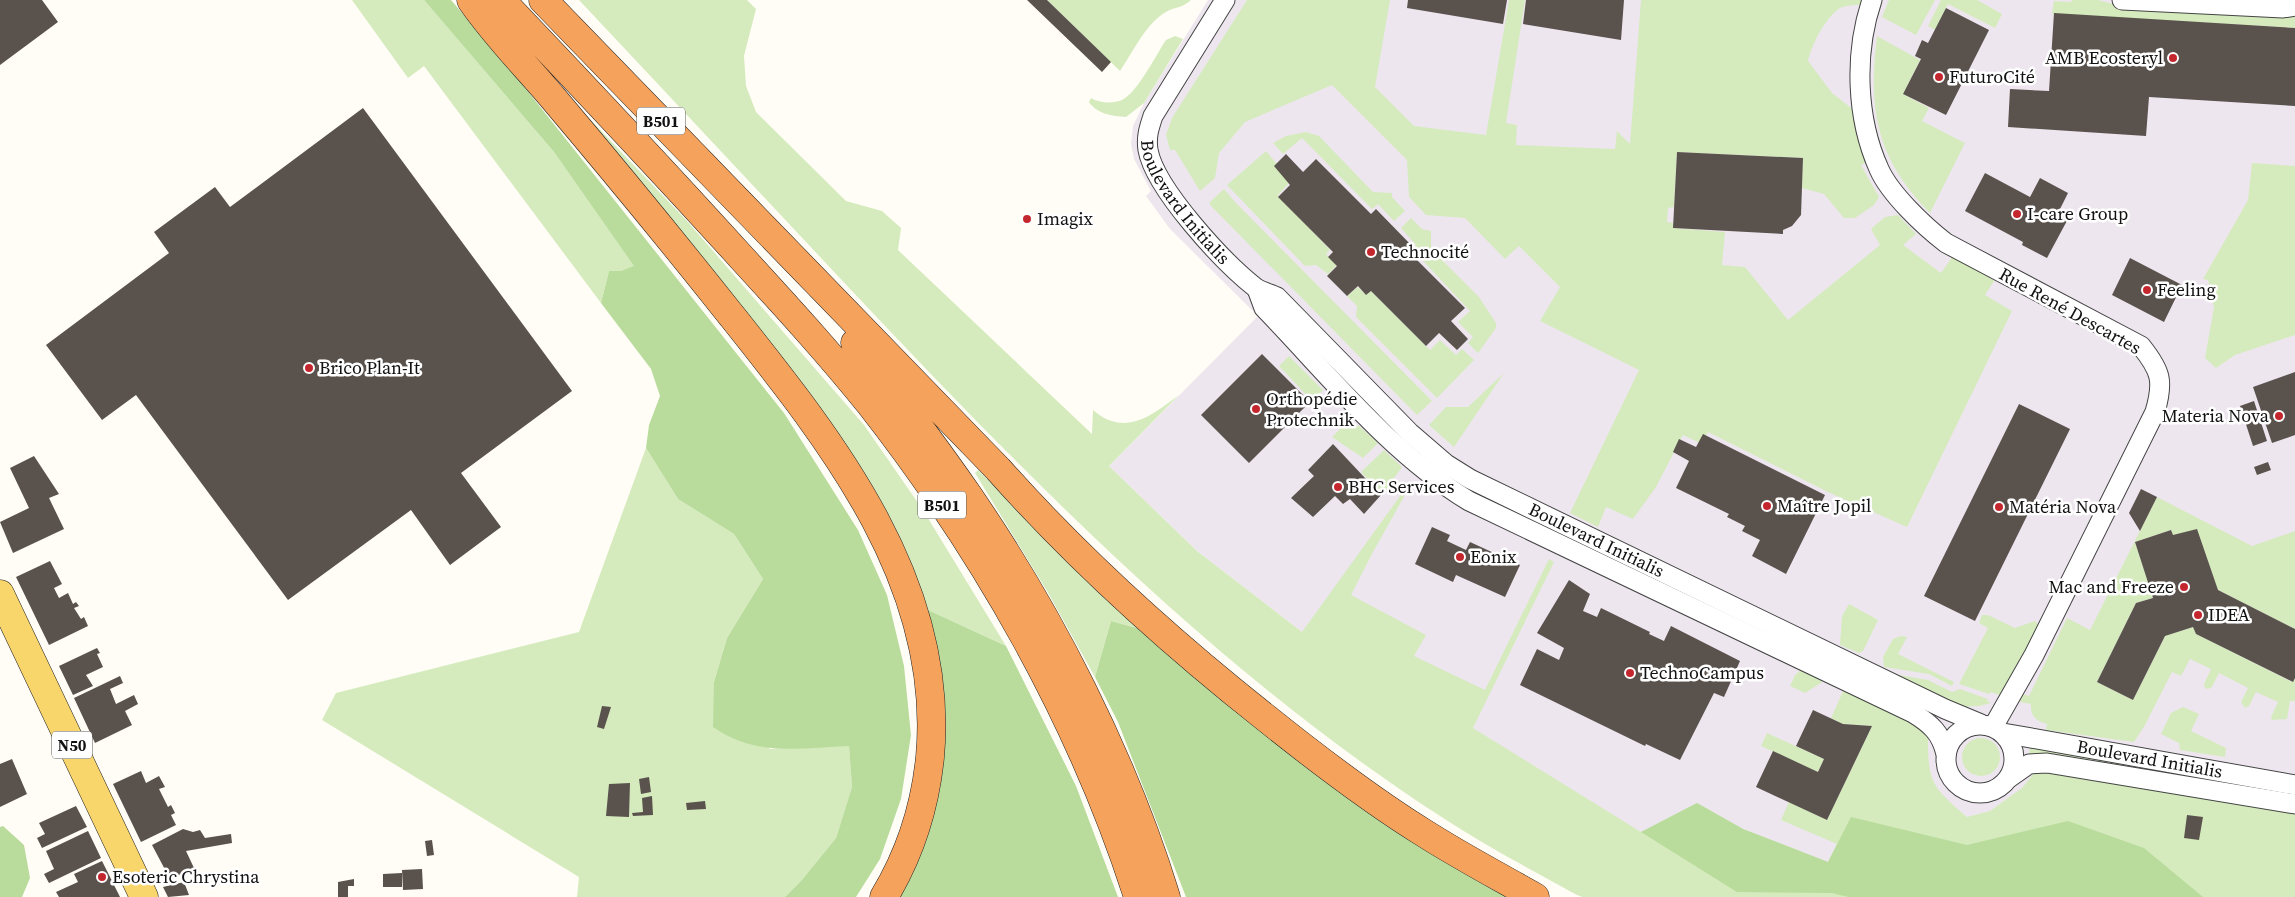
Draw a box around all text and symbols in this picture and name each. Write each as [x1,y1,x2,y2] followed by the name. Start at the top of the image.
[2045,45,2163,70] place label: AMB Ecosteryl
[2167,52,2179,64] marker: AMB Ecosteryl
[1949,64,2035,89] place label: FuturoCité
[1933,71,1945,83] marker: FuturoCité
[637,108,685,134] road number: B501
[1135,139,1236,270] street label: Boulevard Initialis
[2027,201,2128,226] place label: I-care Group
[1037,206,1094,231] place label: Imagix
[2011,208,2023,220] marker: I-care Group
[1021,213,1033,225] marker: Imagix
[1381,239,1469,264] place label: Technocité
[1365,246,1377,258] marker: Technocité
[1995,261,2146,360] street label: Rue René Descartes
[2157,277,2216,302] place label: Feeling
[2141,284,2153,296] marker: Feeling
[319,355,420,380] place label: Brico Plan-It
[303,362,315,374] marker: Brico Plan-It
[1266,386,1357,432] place label: Orthopédie Protechnik
[1250,403,1262,415] marker: Orthopédie Protechnik
[2162,403,2270,428] place label: Materia Nova
[2273,410,2285,422] marker: Materia Nova
[1348,474,1455,499] place label: BHC Services
[1332,481,1344,493] marker: BHC Services
[918,492,966,518] road number: B501
[1777,493,1871,518] place label: Maître Jopil
[2009,494,2117,519] place label: Matéria Nova
[1525,496,1669,583] street label: Boulevard Initialis
[1761,500,1773,512] marker: Maître Jopil
[1993,501,2005,513] marker: Matéria Nova
[1470,544,1517,569] place label: Eonix
[1454,551,1466,563] marker: Eonix
[2048,574,2174,599] place label: Mac and Freeze
[2178,581,2190,593] marker: Mac and Freeze
[2208,602,2250,627] place label: IDEA
[2192,609,2204,621] marker: IDEA
[1640,660,1764,685] place label: TechnoCampus
[1624,667,1636,679] marker: TechnoCampus
[52,732,92,758] road number: N50
[2075,733,2225,784] street label: Boulevard Initialis
[112,864,260,889] place label: Esoteric Chrystina
[96,871,108,883] marker: Esoteric Chrystina

